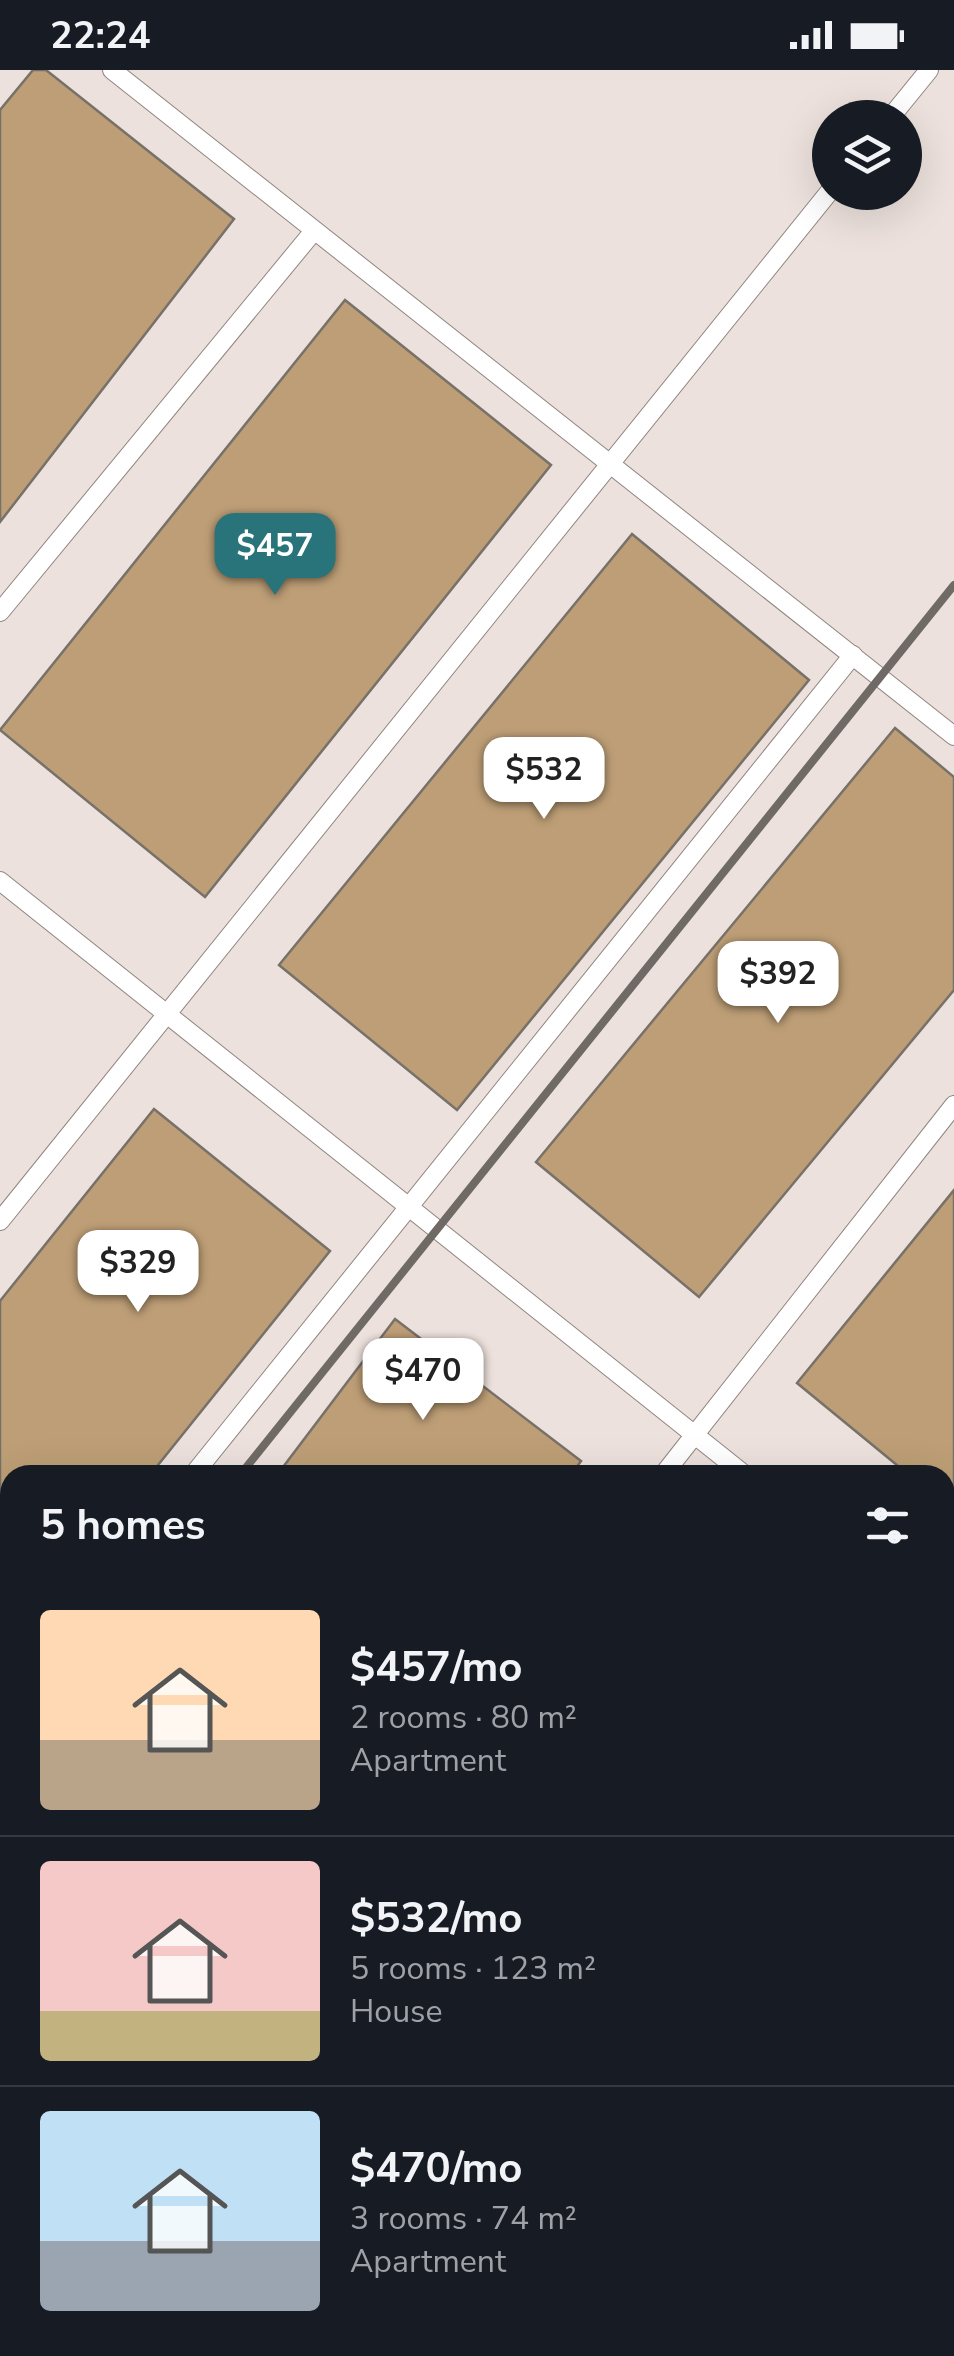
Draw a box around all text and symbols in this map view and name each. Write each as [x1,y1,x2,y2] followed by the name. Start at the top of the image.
[50,10,151,61] text: 22:24
[812,100,922,210] map controls
[812,100,922,210] button: layers
[216,513,334,598] pin: $457
[237,524,313,567] text: $457
[485,737,603,822] pin: $532
[506,748,582,791] text: $532
[719,941,837,1026] pin: $392
[740,952,816,995] text: $392
[79,1230,197,1315] pin: $329
[100,1241,176,1284] text: $329
[364,1338,482,1423] pin: $470
[385,1349,461,1392] text: $470
[40,1497,205,1554] text: 5 homes
[860,1498,915,1553] icon: filters
[350,1639,522,1696] text: $457/mo
[120,1650,240,1770] icon: home
[350,1696,577,1739] text: 2 rooms · 80 m²
[350,1739,506,1782] text: Apartment
[350,1890,522,1947] text: $532/mo
[120,1901,240,2021] icon: home
[350,1947,596,1990] text: 5 rooms · 123 m²
[350,1990,443,2033] text: House
[350,2140,522,2197] text: $470/mo
[120,2151,240,2271] icon: home
[350,2197,577,2240] text: 3 rooms · 74 m²
[350,2240,506,2283] text: Apartment

